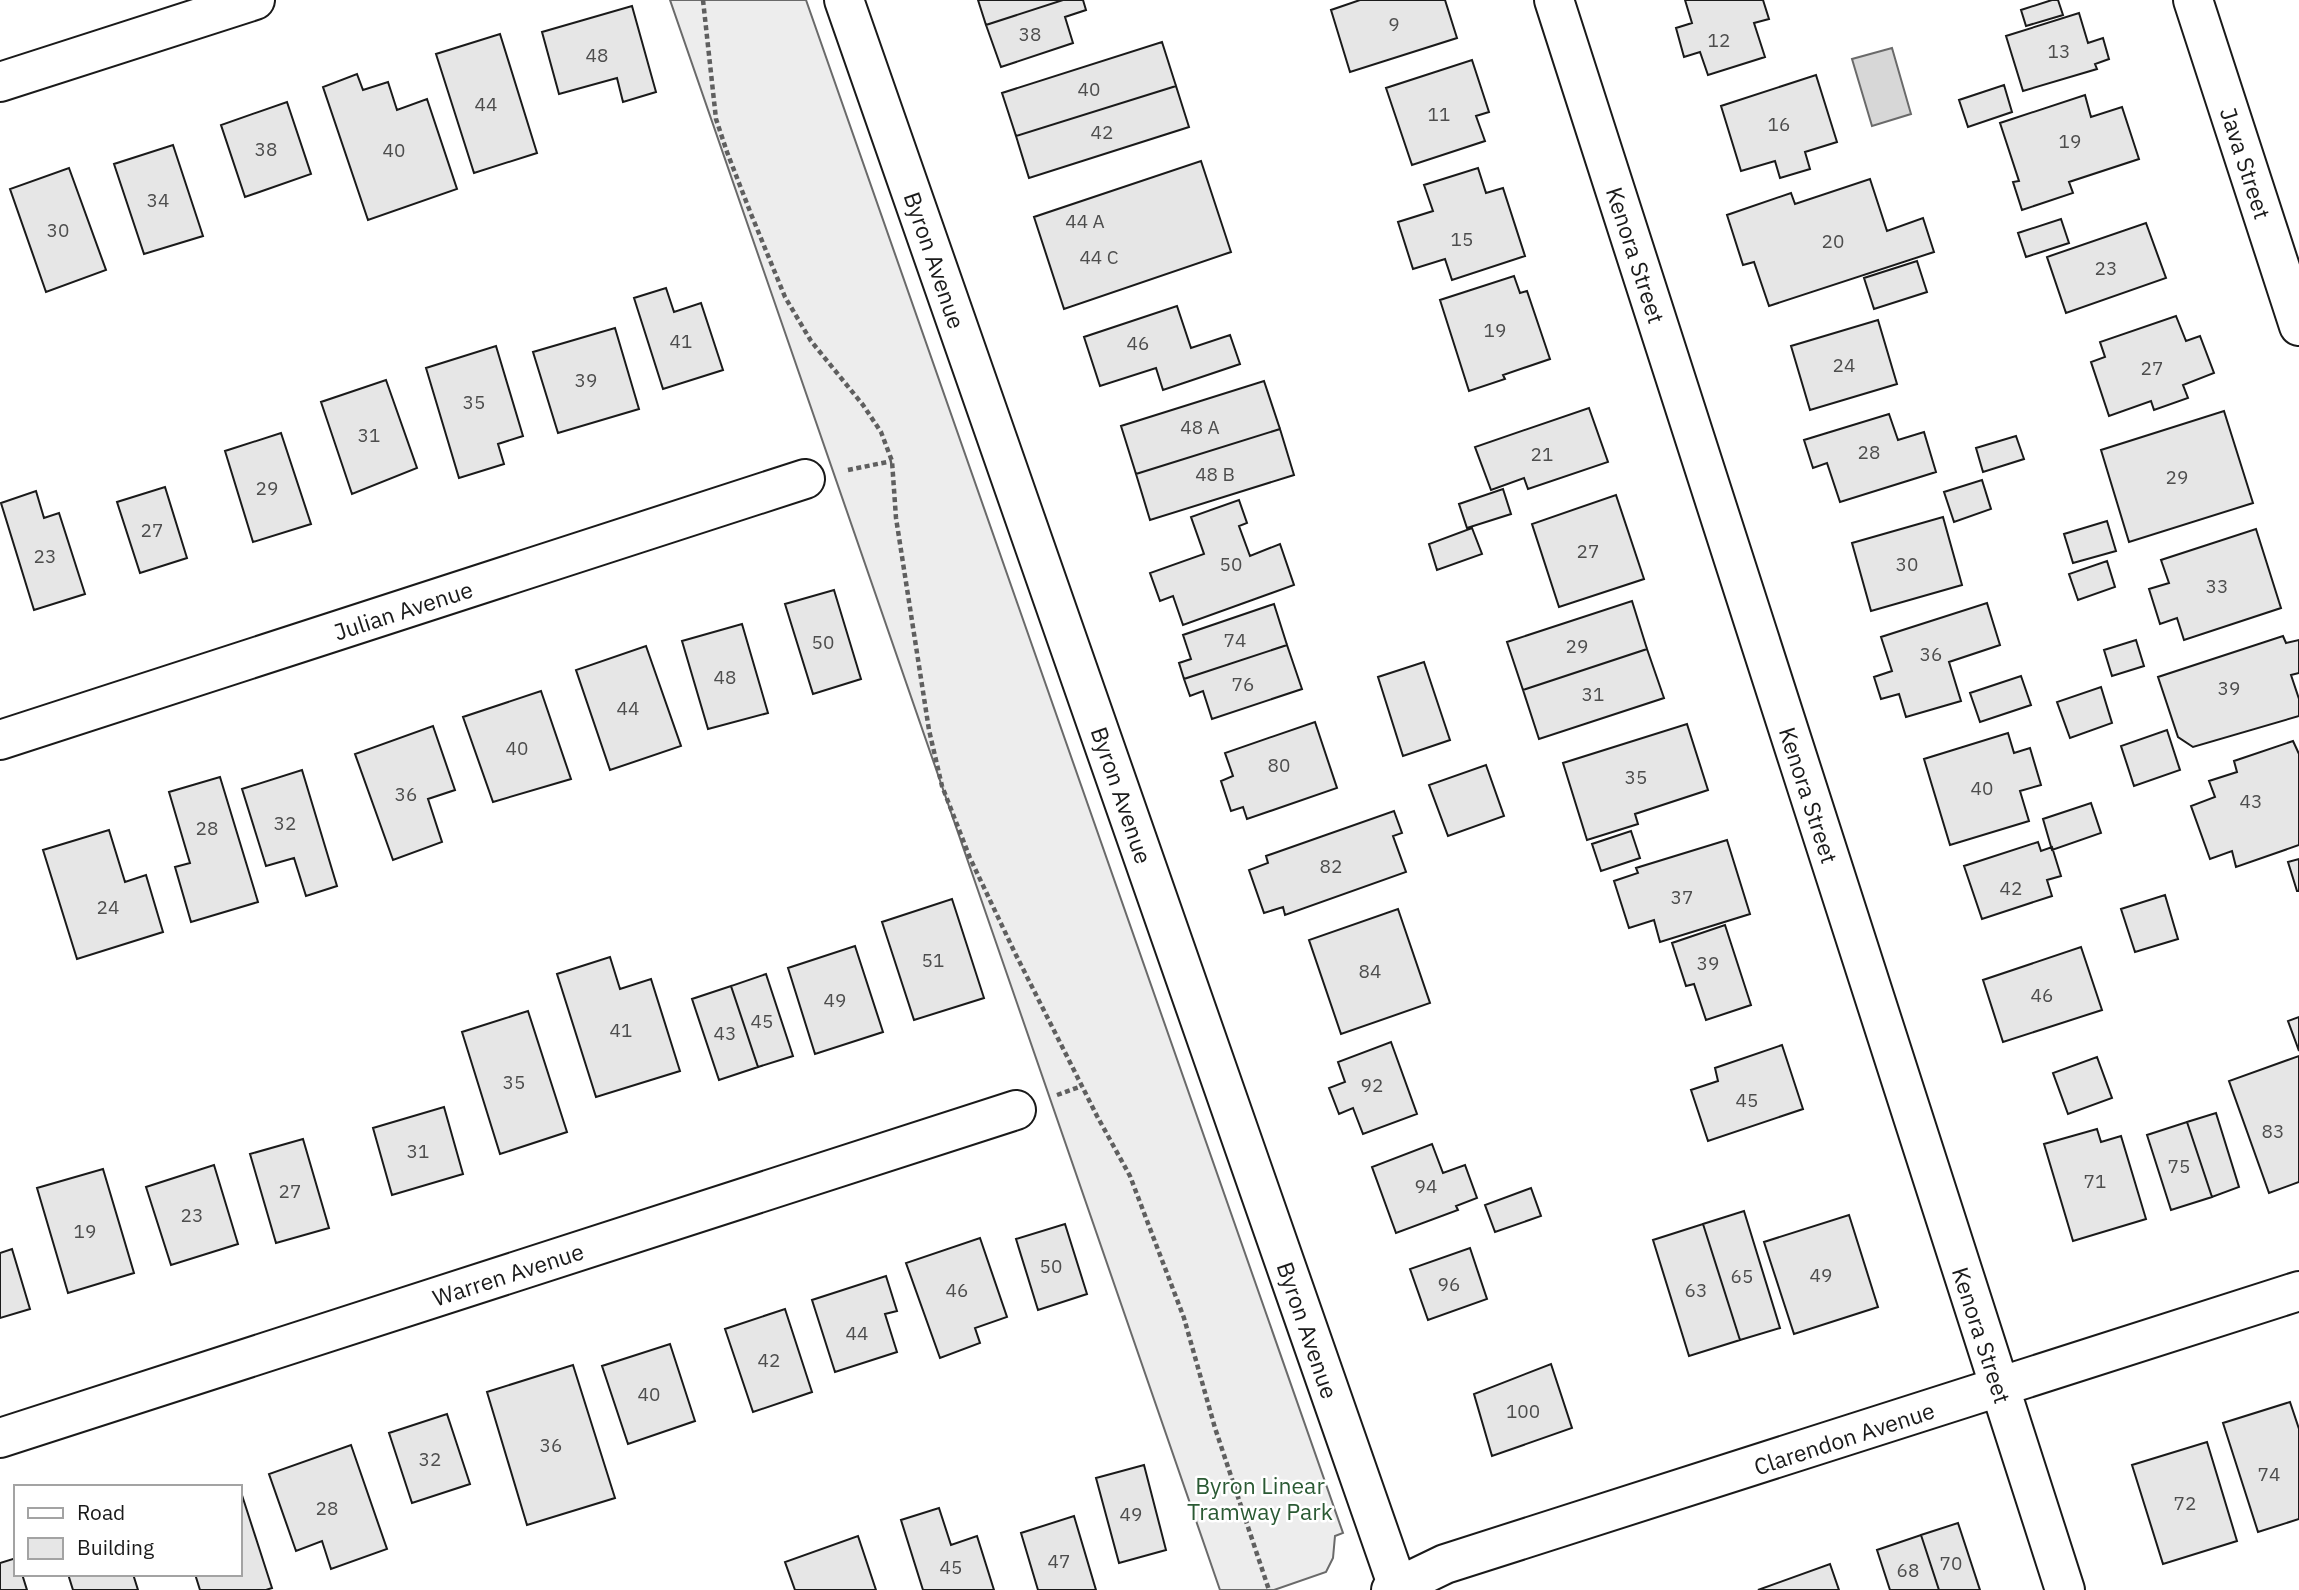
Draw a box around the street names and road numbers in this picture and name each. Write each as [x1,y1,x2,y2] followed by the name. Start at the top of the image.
[2214,103,2278,223] street label: Java Street
[1600,183,1672,327] street label: Kenora Street
[898,188,972,332] street label: Byron Avenue
[330,573,476,647] street label: Julian Avenue
[1085,723,1159,867] street label: Byron Avenue
[1773,723,1845,867] street label: Kenora Street
[429,1235,587,1313] street label: Warren Avenue
[1271,1258,1345,1402] street label: Byron Avenue
[1946,1263,2018,1407] street label: Kenora Street
[1750,1395,1938,1481] street label: Clarendon Avenue

